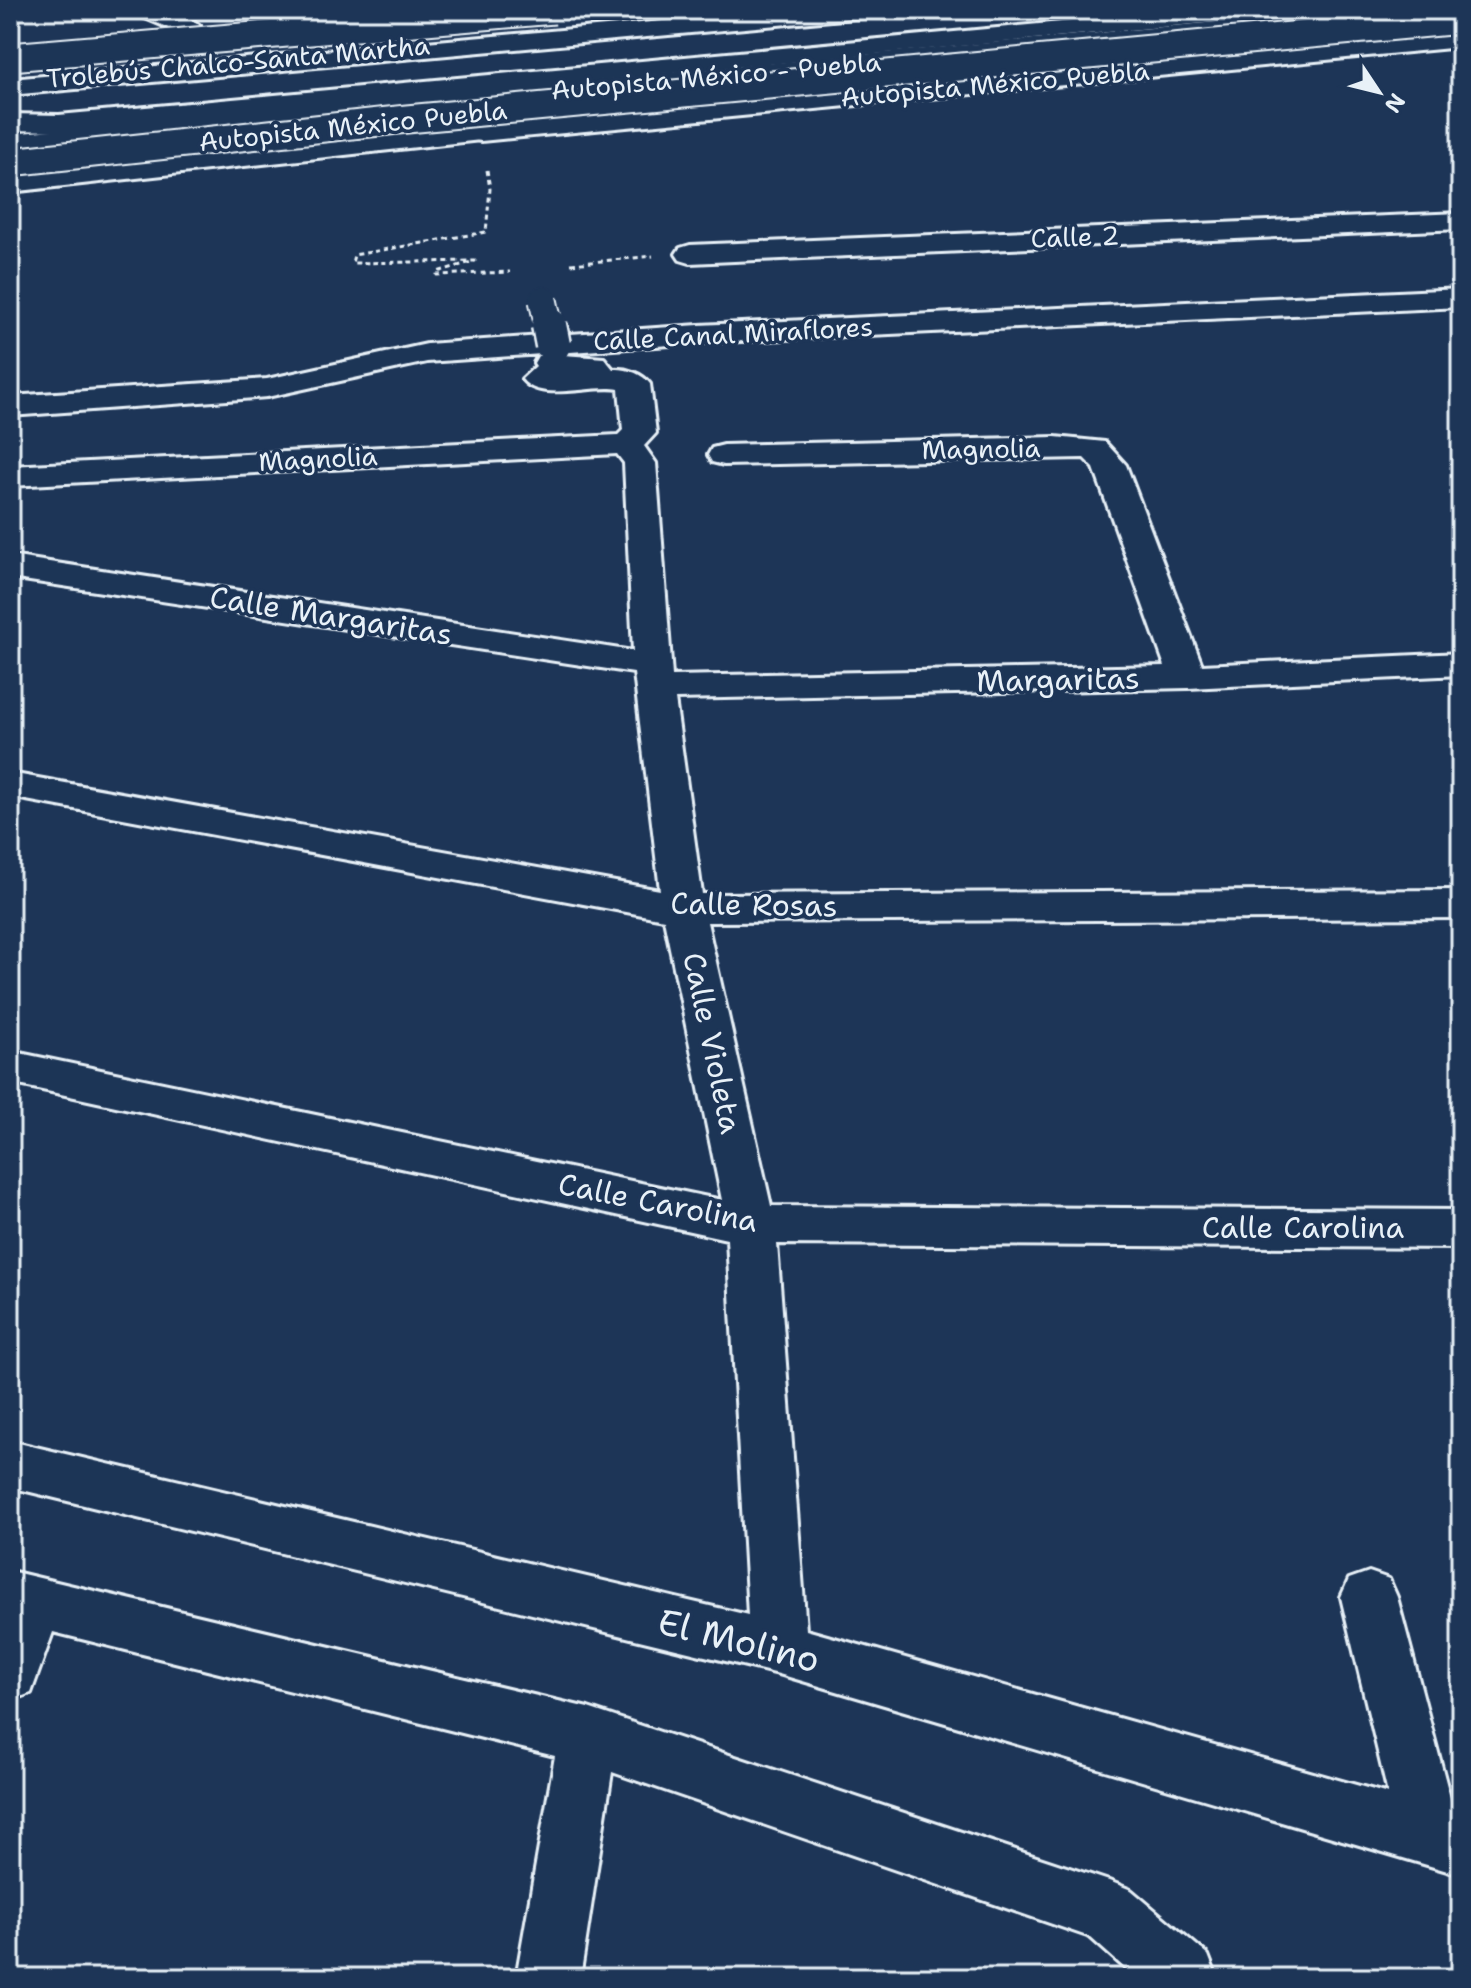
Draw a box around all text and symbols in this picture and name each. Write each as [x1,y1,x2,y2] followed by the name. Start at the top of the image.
[45,27,431,96] street label: Trolebús Chalco-Santa Martha
[550,44,882,107] street label: Autopista México - Puebla
[1339,52,1419,132] north arrow
[839,53,1151,114] street label: Autopista México Puebla
[1378,88,1412,119] text: N
[197,92,509,159] street label: Autopista México Puebla
[1030,217,1120,256] street label: Calle 2
[592,309,874,358] street label: Calle Canal Miraflores
[921,430,1041,467] street label: Magnolia
[258,438,378,479] street label: Magnolia
[207,576,455,655] street label: Calle Margaritas
[976,658,1140,701] street label: Margaritas
[670,883,838,926] street label: Calle Rosas
[673,948,752,1138] street label: Calle Violeta
[555,1163,762,1242] street label: Calle Carolina
[1202,1207,1404,1248] street label: Calle Carolina
[653,1597,825,1684] street label: El Molino

